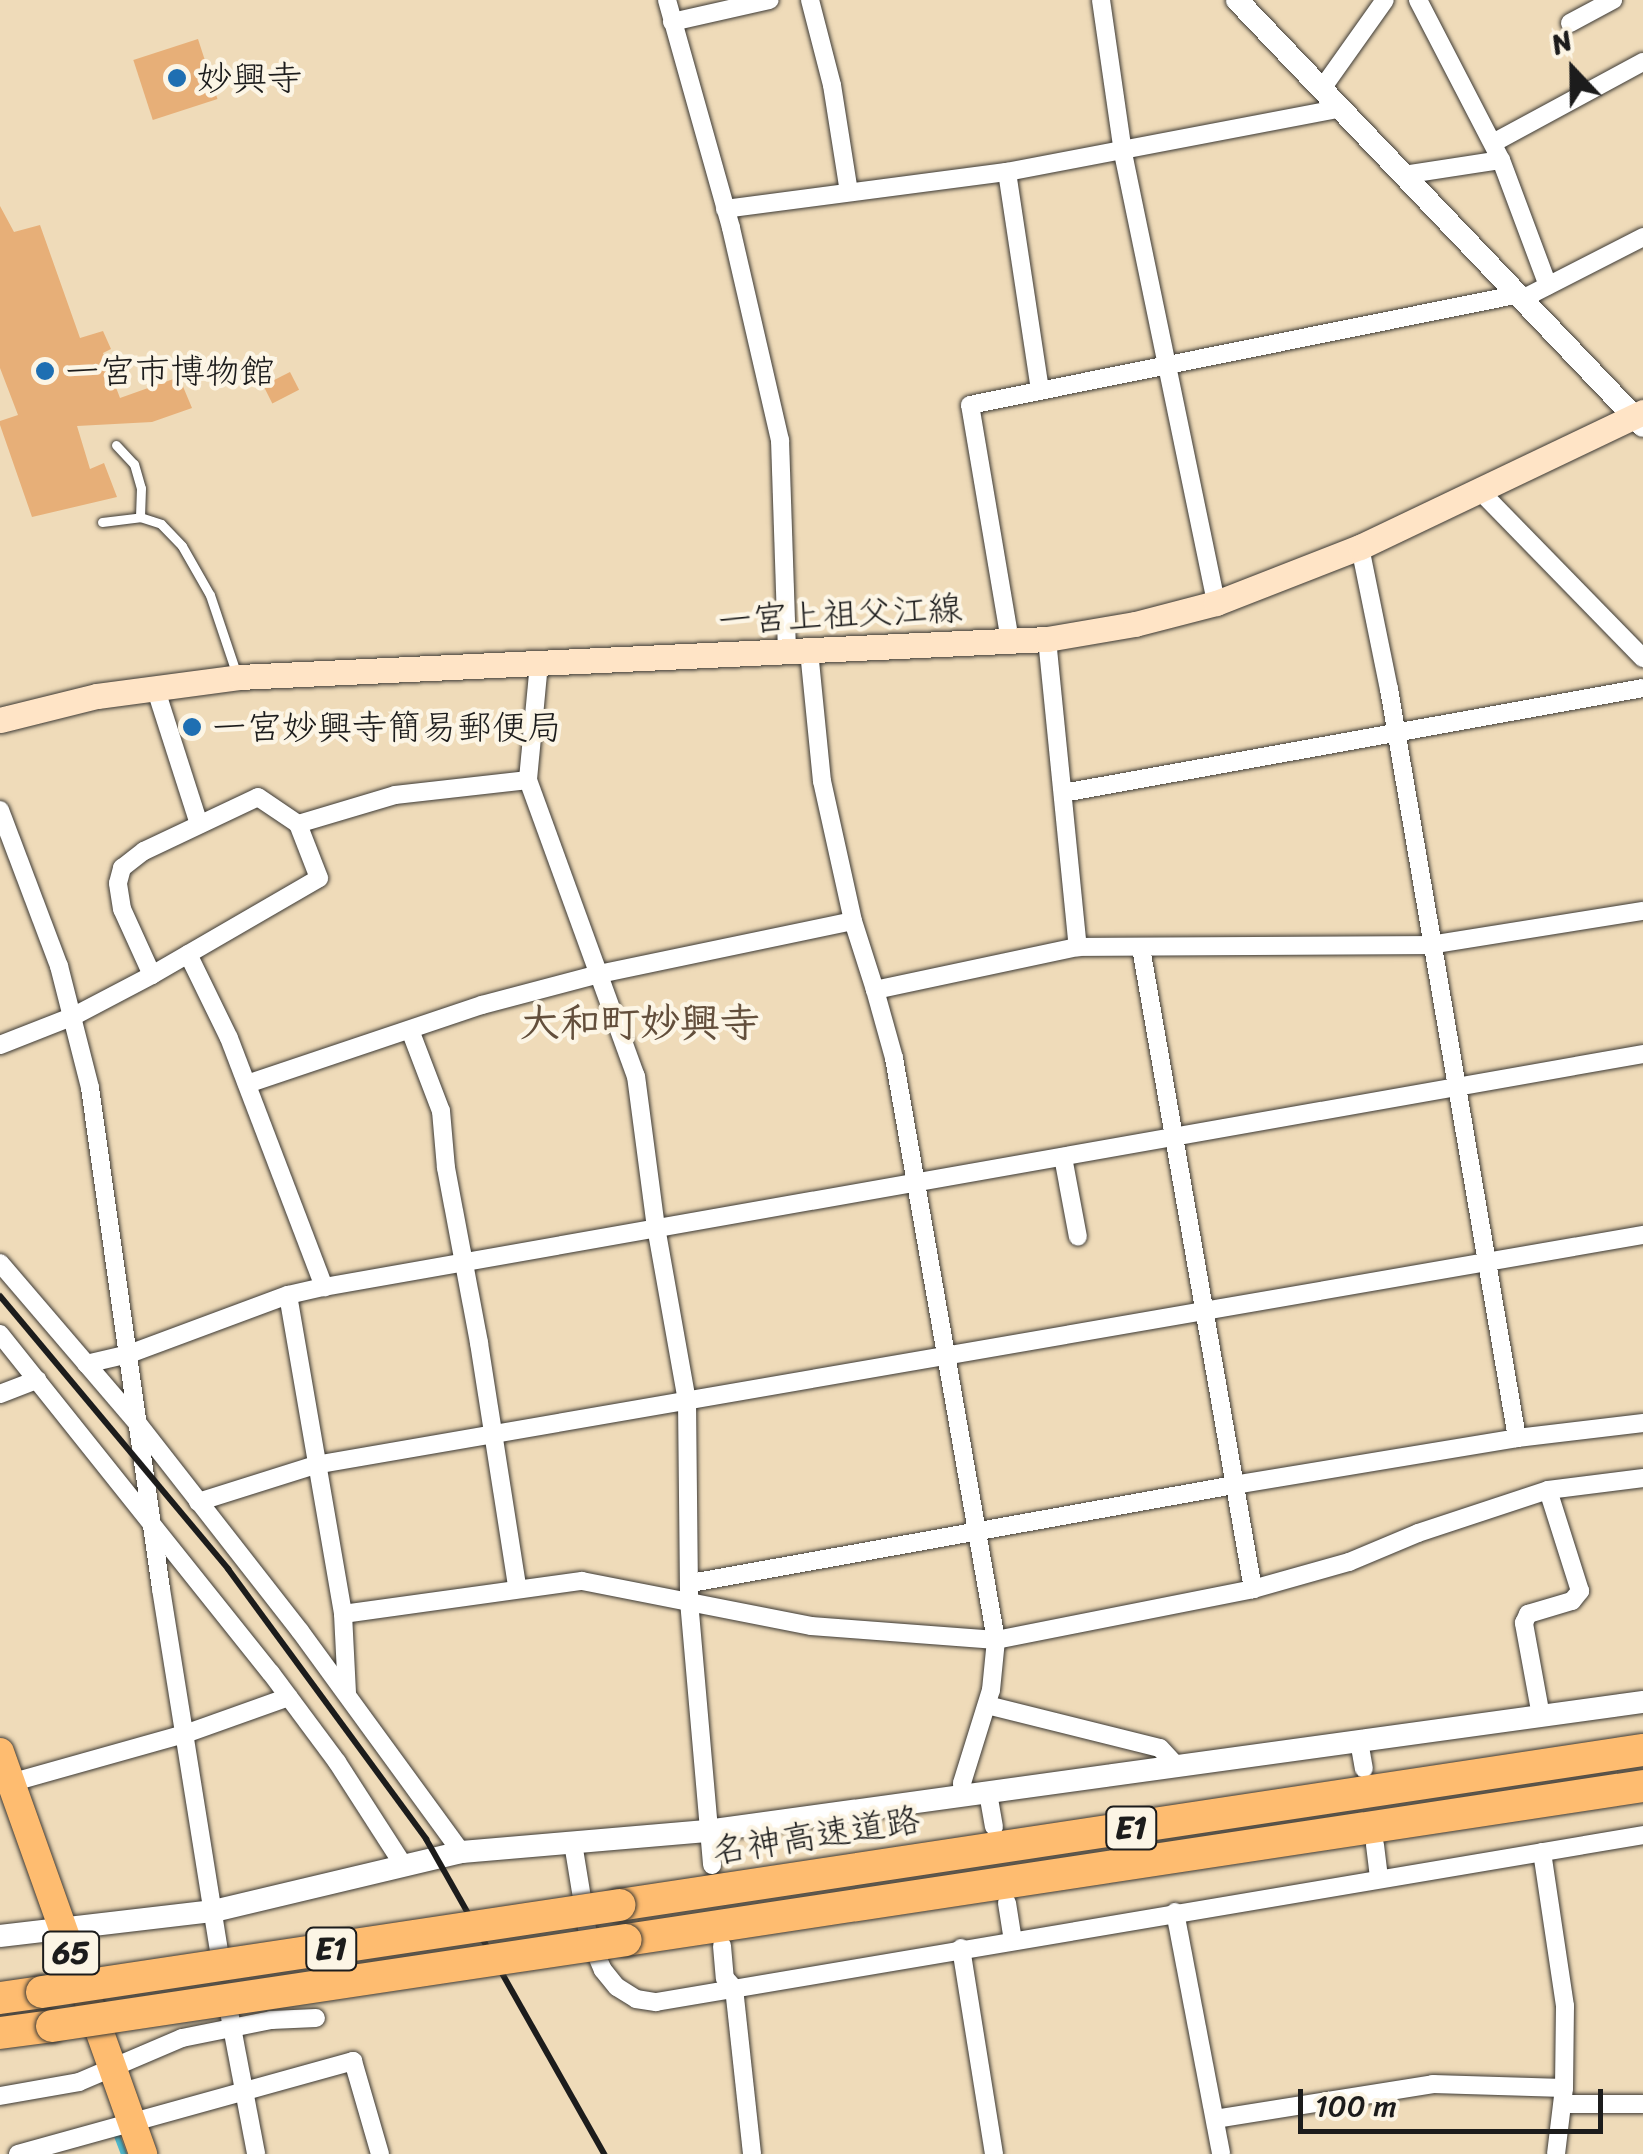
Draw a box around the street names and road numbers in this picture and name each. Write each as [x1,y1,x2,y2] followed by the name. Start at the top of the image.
[717,587,963,641] street label: 一宮上祖父江線
[709,1798,923,1872] street label: 名神高速道路
[1104,1801,1158,1855] road number: E1
[304,1922,358,1976] road number: E1
[41,1926,101,1980] road number: 65

